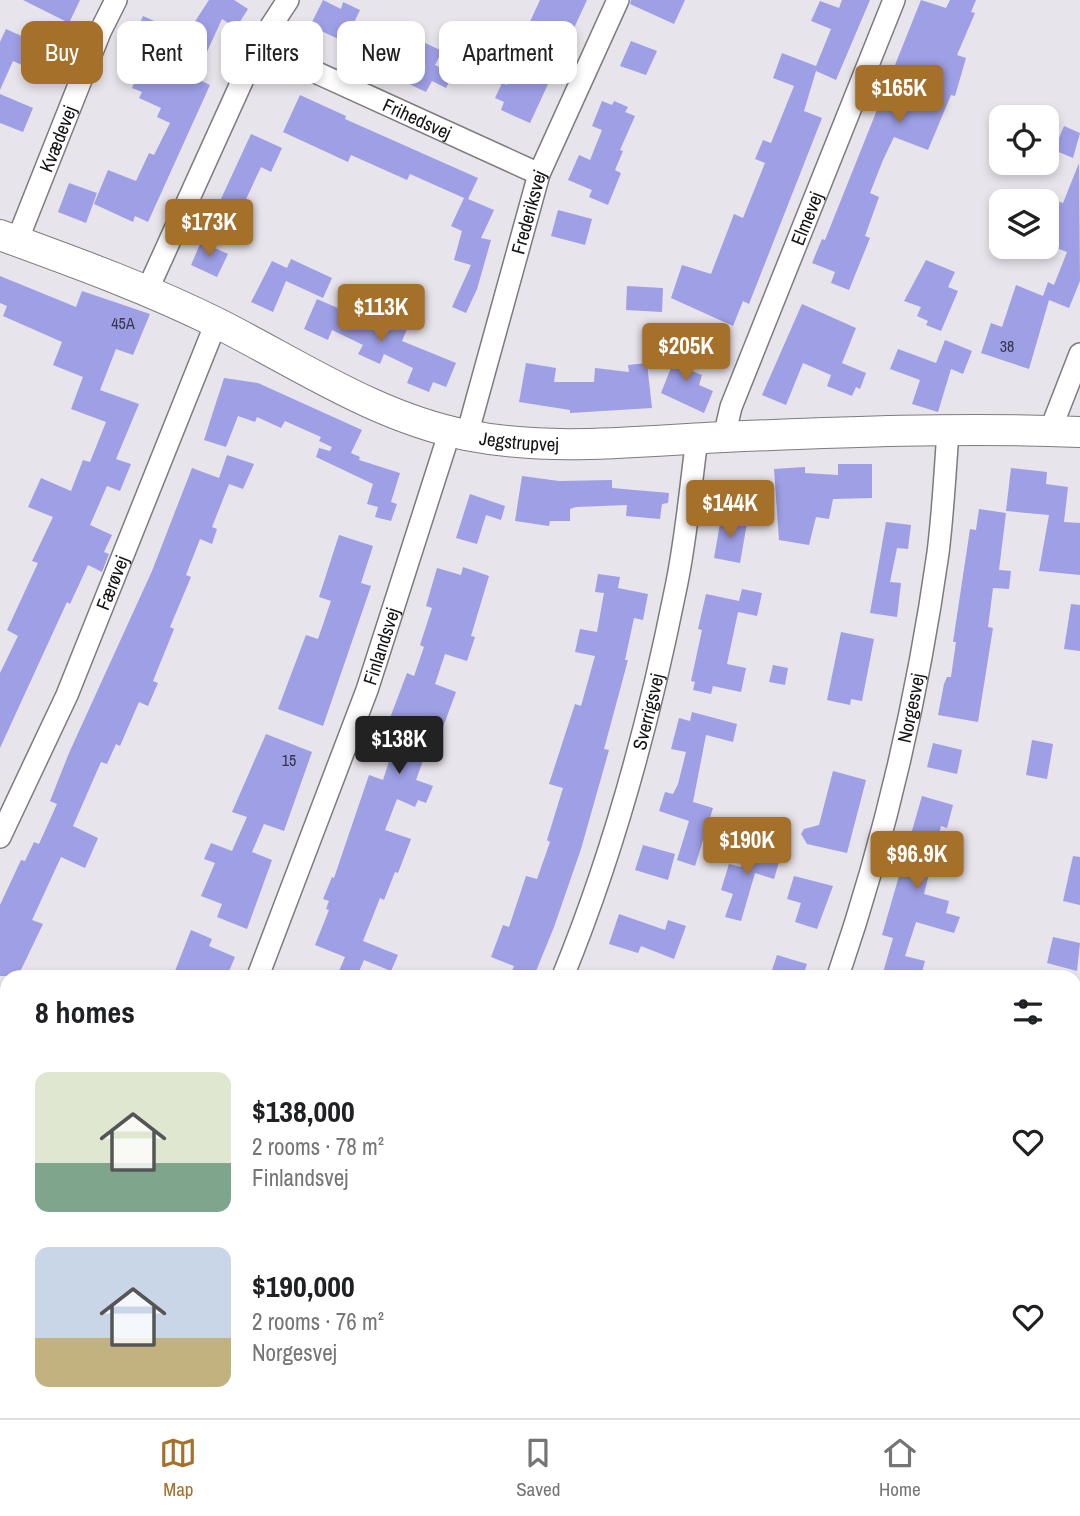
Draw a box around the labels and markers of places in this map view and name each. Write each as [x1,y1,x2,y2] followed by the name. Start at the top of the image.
[850,66,948,125] pin: $165K
[160,200,258,259] pin: $173K
[332,284,430,344] pin: $113K
[637,324,735,383] pin: $205K
[681,480,779,540] pin: $144K
[350,716,448,776] pin: $138K
[698,818,796,877] pin: $190K
[860,832,974,891] pin: $96.9K

